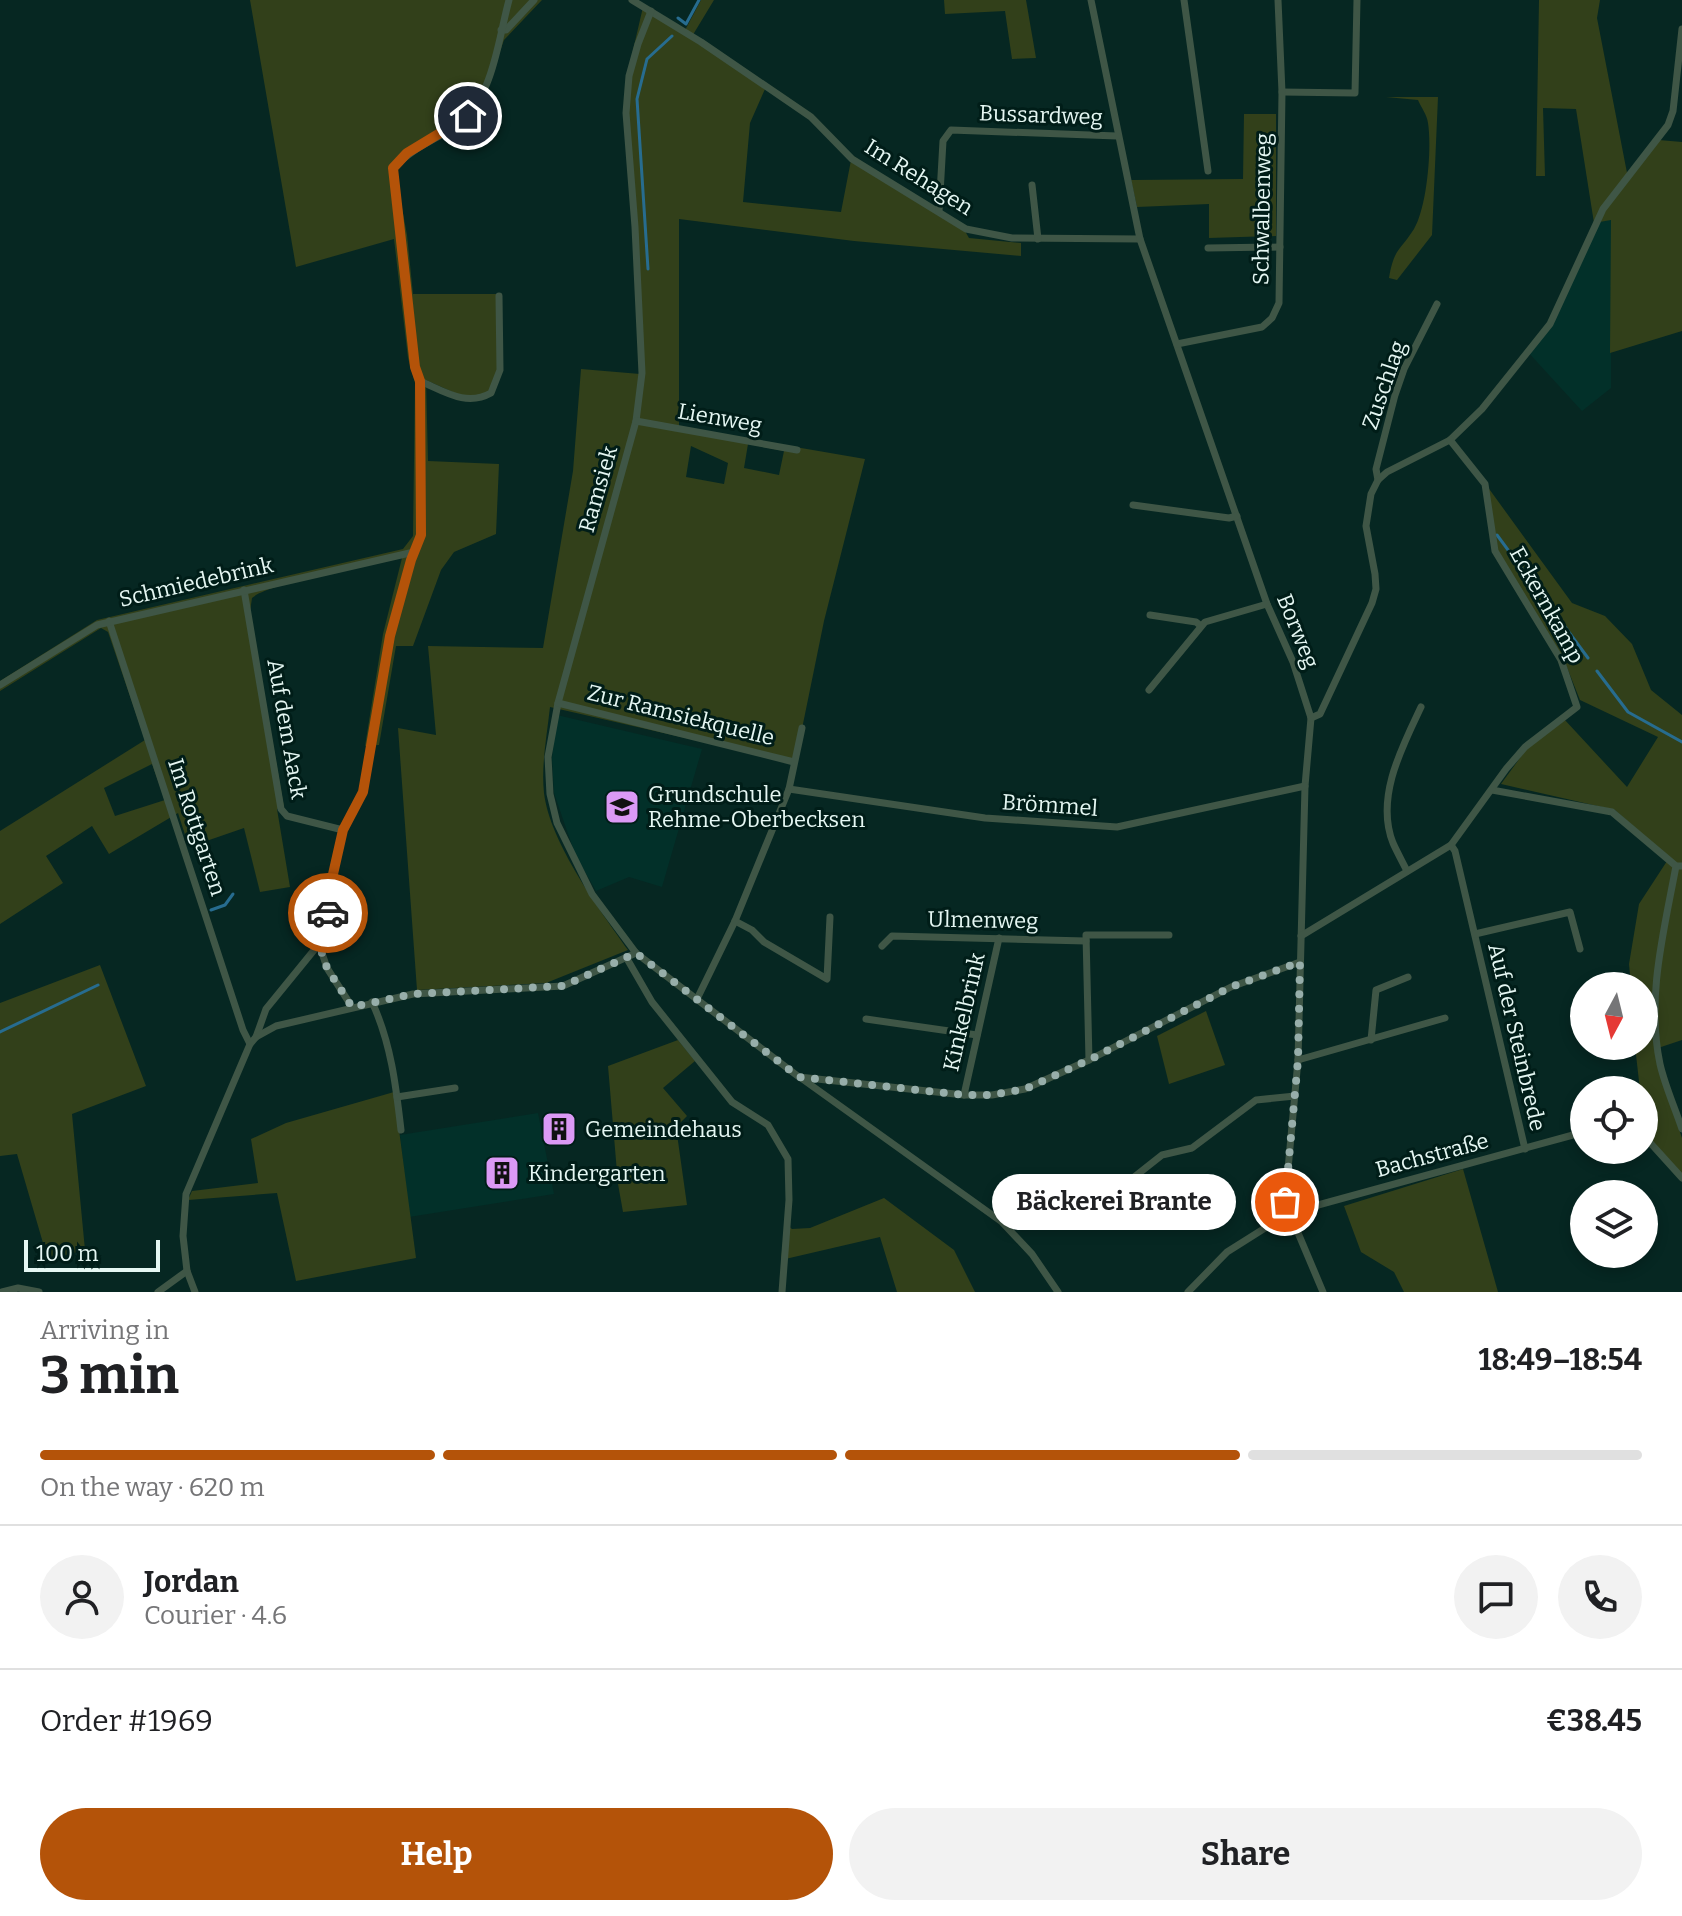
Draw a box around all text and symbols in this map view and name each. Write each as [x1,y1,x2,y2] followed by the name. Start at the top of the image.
[434,82,502,150] pin
[446,94,490,138] icon: home
[979,99,1103,131] street label: Bussardweg
[860,133,978,221] street label: Im Rehagen
[1247,133,1277,285] street label: Schwalbenweg
[1356,337,1412,433] street label: Zuschlag
[676,397,764,439] street label: Lienweg
[573,442,623,535] street label: Ramsiek
[1504,542,1590,668] street label: Eckernkamp
[116,551,276,613] street label: Schmiedebrink
[1271,590,1325,672] street label: Borweg
[261,657,313,802] street label: Auf dem Aack
[585,679,777,751] street label: Zur Ramsiekquelle
[162,755,232,899] street label: Im Rottgarten
[648,781,865,833] place label: Grundschule Rehme-Oberbecksen
[603,788,641,826] school or university icon: Grundschule Rehme-Oberbecksen
[1001,788,1099,822] street label: Brömmel
[288,873,368,953] courier
[306,891,350,935] icon: car
[927,906,1039,934] street label: Ulmenweg
[1482,940,1552,1134] street label: Auf der Steinbrede
[937,950,991,1074] street label: Kinkelbrink
[1570,972,1658,1060] north arrow
[1570,972,1658,1268] map controls
[1570,1076,1658,1164] button: locate
[540,1110,578,1148] building icon: Gemeindehaus
[585,1116,742,1143] place label: Gemeindehaus
[1372,1127,1492,1183] street label: Bachstraße
[483,1154,521,1192] building icon: Kindergarten
[528,1160,666,1187] place label: Kindergarten
[1251,1168,1319,1236] pin
[993,1174,1237,1230] callout: Bäckerei Brante
[1263,1180,1307,1224] icon: bag
[1570,1180,1658,1268] button: layers
[1016,1186,1212,1217] text: Bäckerei Brante
[24,1236,160,1272] scale bar
[36,1240,99,1267] text: 100 m
[40,1315,169,1346] text: Arriving in
[1479,1342,1642,1378] text: 18:49–18:54
[40,1344,179,1407] text: 3 min
[40,1472,265,1503] text: On the way · 620 m
[40,1555,124,1639] button: person
[1454,1555,1538,1639] button: chat
[1558,1555,1642,1639] button: phone
[144,1564,239,1600] text: Jordan
[144,1600,287,1631] text: Courier · 4.6
[40,1703,213,1739] text: Order #1969
[1546,1703,1642,1739] text: €38.45
[40,1808,833,1900] button: Help
[849,1808,1642,1900] button: Share

